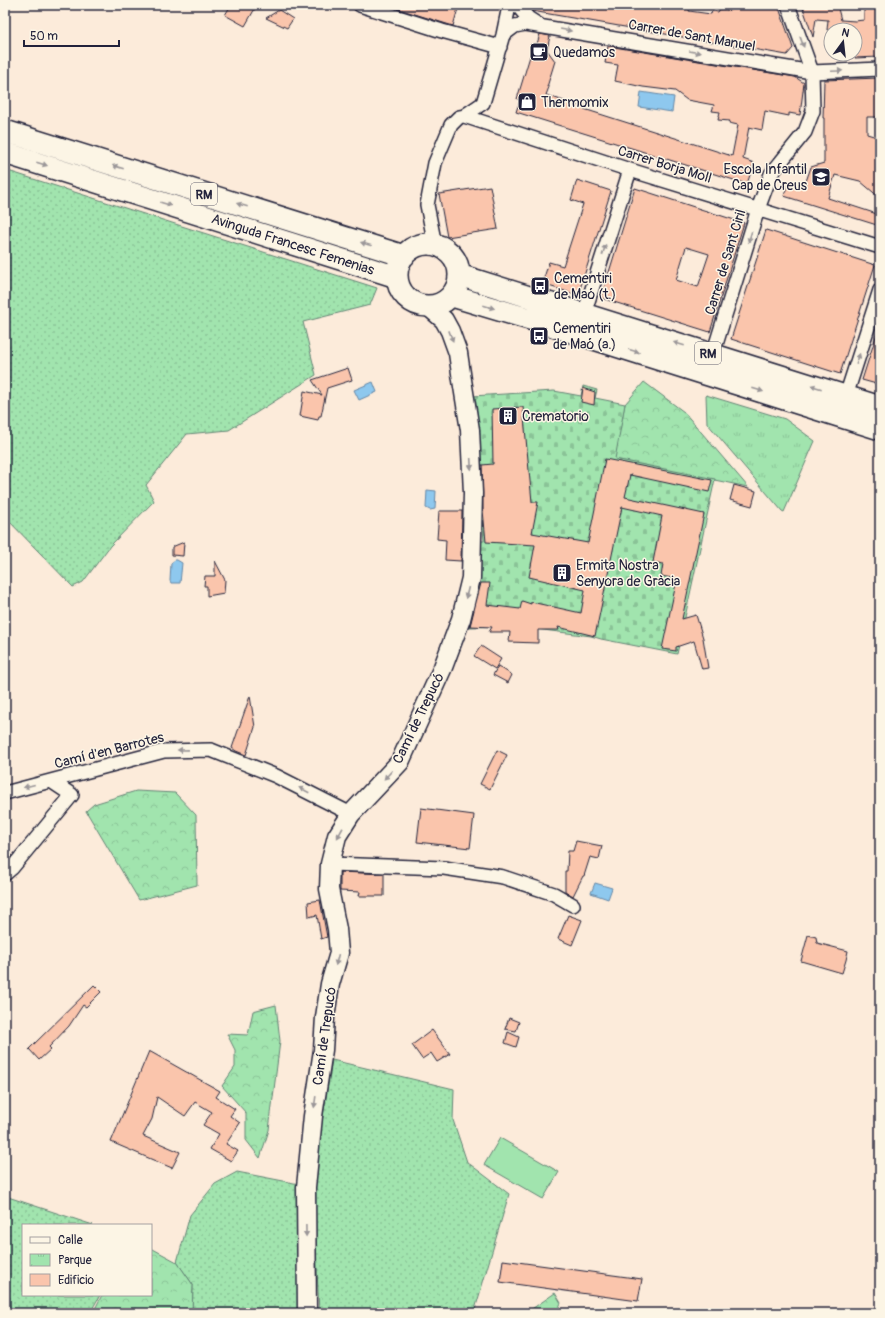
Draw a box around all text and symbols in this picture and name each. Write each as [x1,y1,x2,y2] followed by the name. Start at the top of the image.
[627,16,757,55] street label: Carrer de Sant Manuel
[24,22,119,48] scale bar
[823,22,863,62] north arrow
[840,26,851,40] text: N
[560,27,573,33] one-way arrow
[30,29,58,44] text: 50 m
[799,36,805,48] one-way arrow
[528,41,550,63] cafe icon: Quedamos
[553,44,616,61] place label: Quedamos
[689,49,701,55] one-way arrow
[831,67,843,74] one-way arrow
[516,91,538,113] shop icon: Thermomix
[541,94,609,111] place label: Thermomix
[616,142,714,187] street label: Carrer Borja Moll
[724,161,808,194] place label: Escola Infantil Cap de Creus
[37,162,49,168] one-way arrow
[112,163,124,169] one-way arrow
[810,166,832,188] school or university icon: Escola Infantil Cap de Creus
[191,183,217,205] road number: RM
[160,201,172,207] one-way arrow
[236,202,248,208] one-way arrow
[701,207,750,317] street label: Carrer de Sant Ciril
[209,210,377,279] street label: Avinguda Francesc Femenias
[747,231,753,243] one-way arrow
[360,241,372,247] one-way arrow
[601,244,607,256] one-way arrow
[554,270,616,303] place label: Cementiri de Maó (t.)
[529,275,551,297] bus stop icon: Cementiri de Maó (t.)
[483,304,496,310] one-way arrow
[553,320,616,353] place label: Cementiri de Maó (a.)
[528,325,550,347] bus stop icon: Cementiri de Maó (a.)
[449,330,455,342] one-way arrow
[672,340,684,346] one-way arrow
[695,342,721,364] road number: RM
[628,348,640,354] one-way arrow
[855,353,861,365] one-way arrow
[810,384,822,390] one-way arrow
[752,387,764,393] one-way arrow
[497,405,519,427] building icon: Crematorio
[522,408,589,425] place label: Crematorio
[468,458,475,470] one-way arrow
[576,557,680,590] place label: Ermita Nostra Senyora de Gràcia
[551,562,573,584] building icon: Ermita Nostra Senyora de Gràcia
[464,588,470,600] one-way arrow
[389,670,448,766] street label: Camí de Trepucó
[53,728,166,772] street label: Camí d'en Barrotes
[177,747,189,754] one-way arrow
[383,770,392,780] one-way arrow
[23,783,35,789] one-way arrow
[299,787,310,793] one-way arrow
[337,827,343,839] one-way arrow
[333,954,339,966] one-way arrow
[309,986,340,1086] street label: Camí de Trepucó
[312,1096,318,1108] one-way arrow
[22,1224,152,1296] legend
[303,1225,309,1238] one-way arrow
[58,1233,83,1248] text: Calle
[58,1253,92,1268] text: Parque
[58,1273,94,1288] text: Edificio

